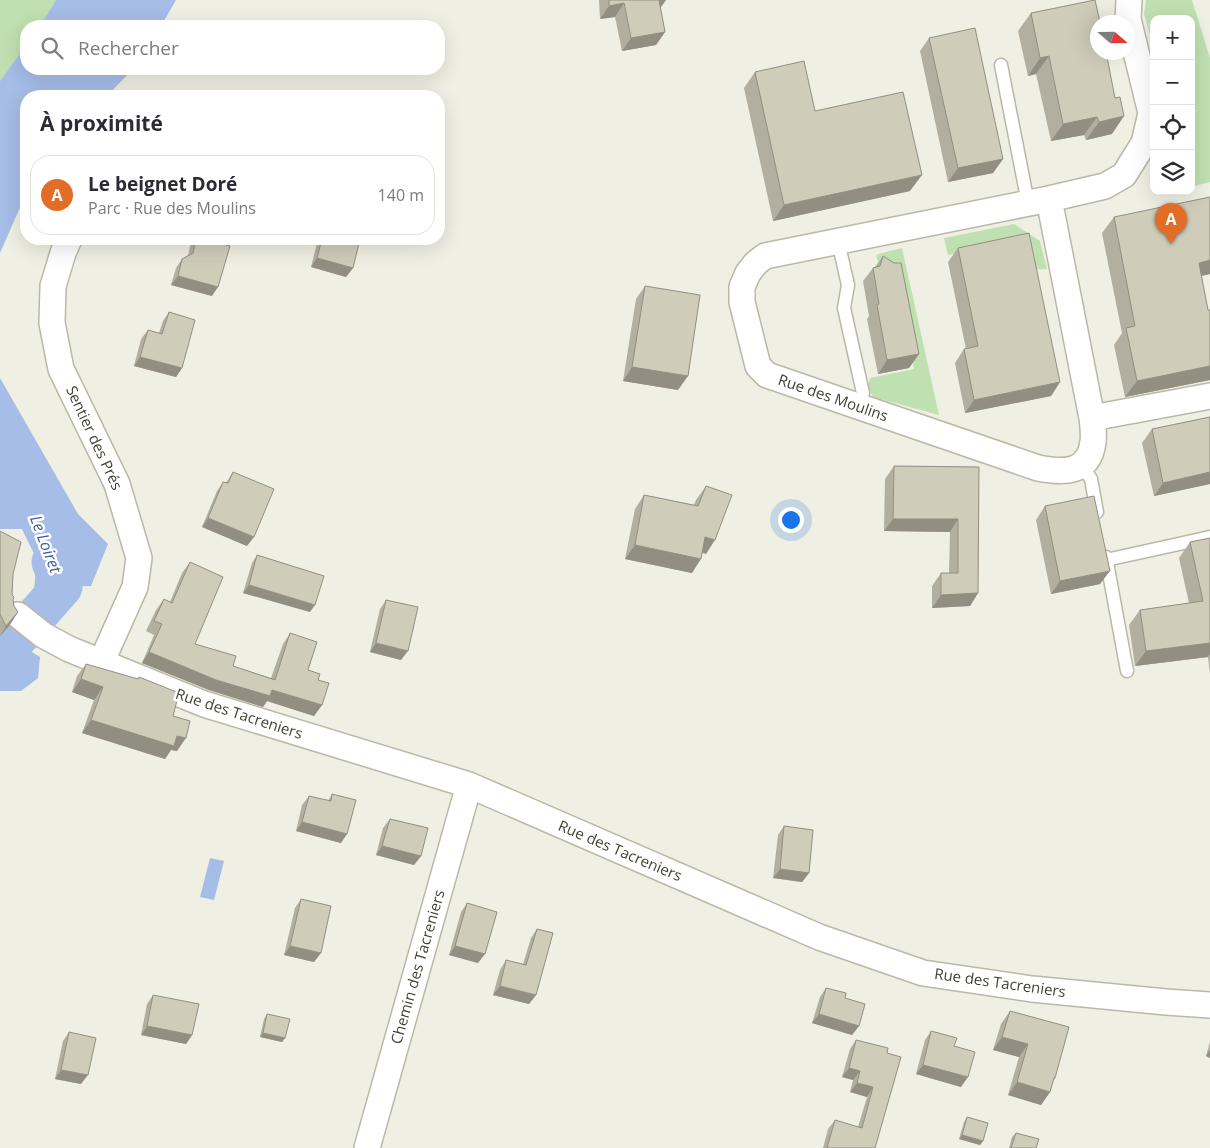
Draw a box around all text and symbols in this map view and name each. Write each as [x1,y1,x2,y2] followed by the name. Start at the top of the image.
[1090,15,1135,60] north arrow
[1150,15,1195,195] map controls
[1150,15,1195,60] button: +
[20,20,445,75] search box
[38,34,66,62] icon: search
[78,35,179,61] text: Rechercher
[1150,60,1195,105] button: −
[1150,105,1195,150] button: locate
[40,109,163,137] text: À proximité
[1150,150,1195,195] button: layers
[88,171,237,197] text: Le beignet Doré
[51,184,63,206] text: A
[378,184,424,206] text: 140 m
[88,197,256,219] text: Parc · Rue des Moulins
[1155,203,1187,244] pin: A
[776,369,891,425] street label: Rue des Moulins
[62,382,128,493] street label: Sentier des Prés
[778,507,804,533] your location
[25,512,67,577] water label: Le Loiret
[173,683,305,743] street label: Rue des Tacreniers
[556,815,685,885] street label: Rue des Tacreniers
[385,887,449,1046] street label: Chemin des Tacreniers
[933,963,1067,1001] street label: Rue des Tacreniers

